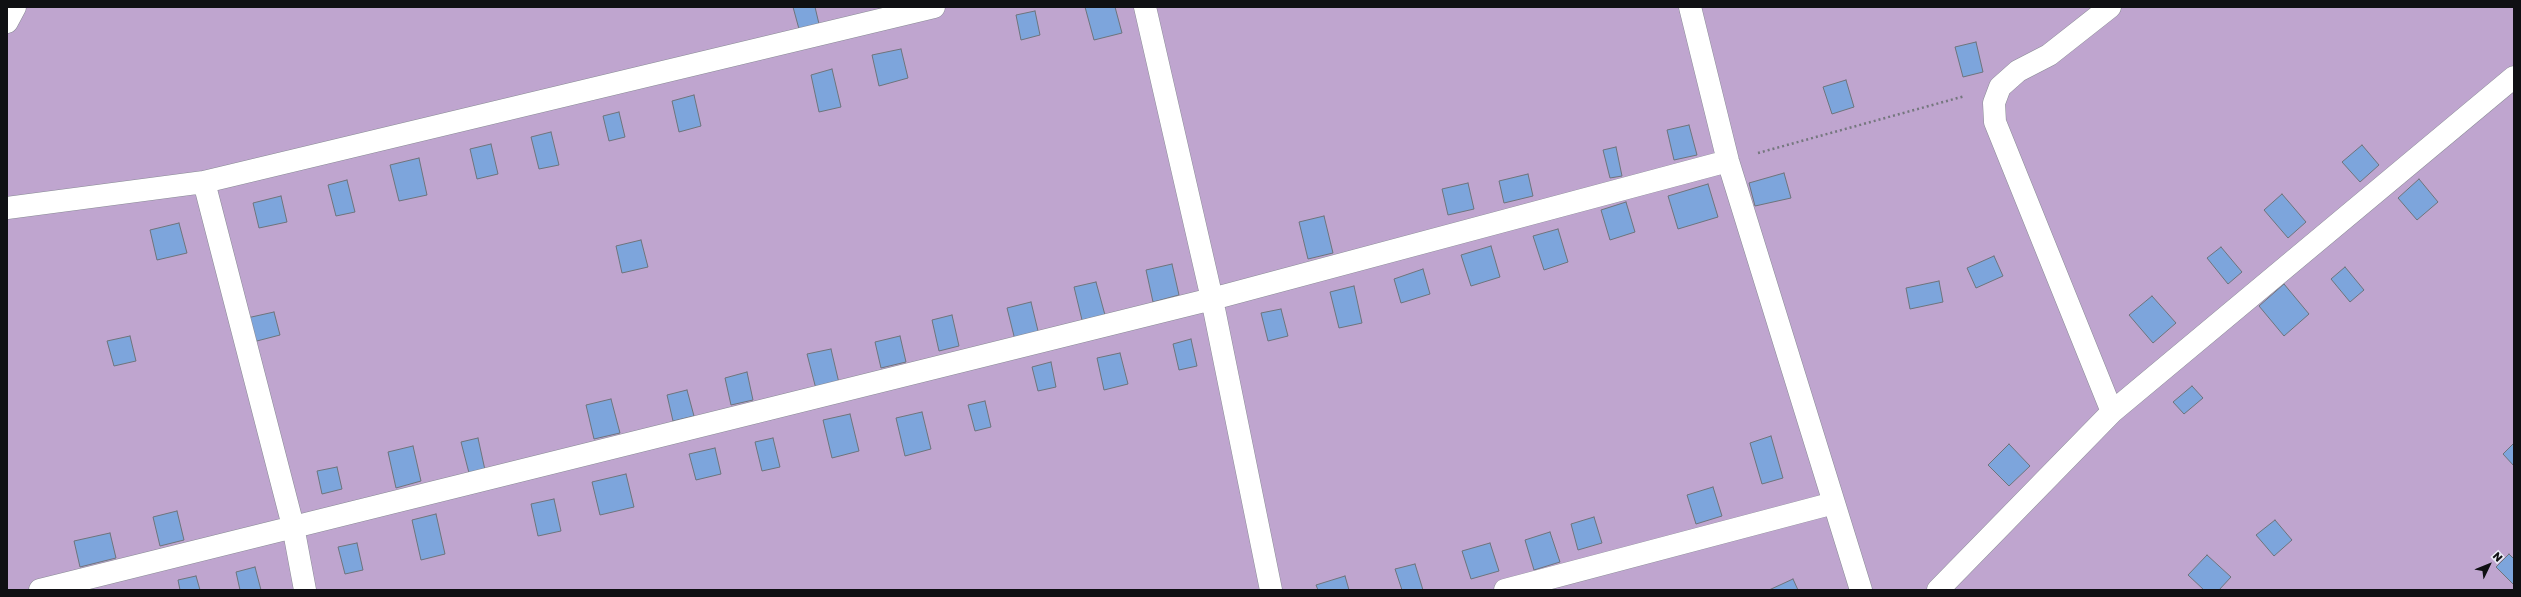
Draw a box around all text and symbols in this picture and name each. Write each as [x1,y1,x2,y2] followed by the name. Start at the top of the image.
[2469,545,2509,585] north arrow
[2491,549,2506,564] text: N

